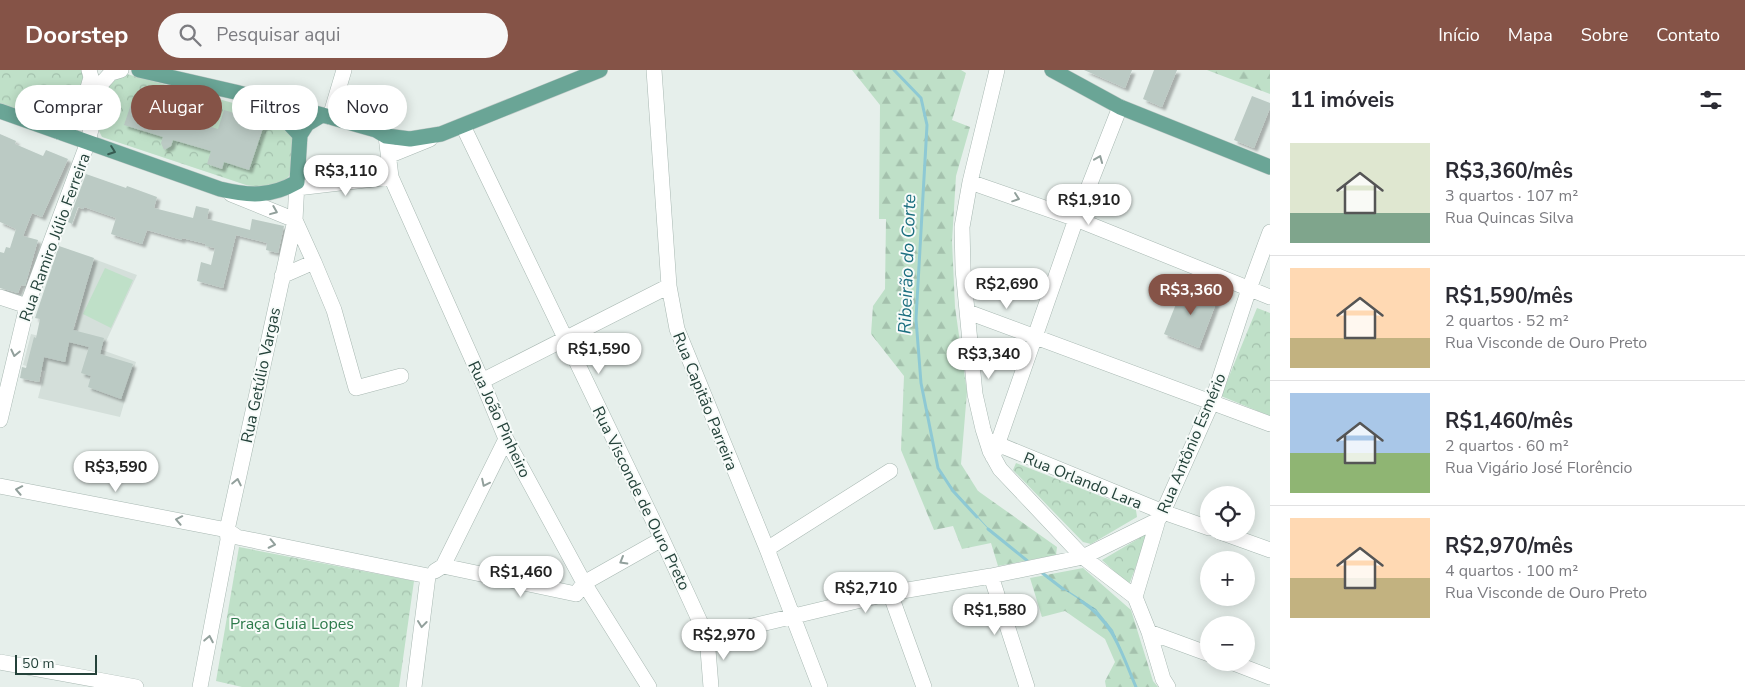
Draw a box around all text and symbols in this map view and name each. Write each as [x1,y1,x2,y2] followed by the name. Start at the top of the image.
[158,13,508,58] search box
[25,19,128,51] text: Doorstep
[176,21,204,49] icon: search
[216,22,340,48] text: Pesquisar aqui
[1438,23,1480,47] text: Início
[1508,23,1553,47] text: Mapa
[1581,23,1628,47] text: Sobre
[1656,23,1720,47] text: Contato
[15,85,121,130] chip: Comprar
[131,85,222,130] chip: Alugar
[232,85,318,130] chip: Filtros
[328,85,407,130] chip: Novo
[1290,86,1394,114] text: 11 imóveis
[1697,86,1725,114] icon: filters
[107,145,116,155] one-way arrow
[14,150,96,325] street label: Rua Ramiro Júlio Ferreira
[300,154,392,197] pin: R$3,110
[1093,155,1104,164] one-way arrow
[1445,157,1573,185] text: R$3,360/mês
[315,160,377,182] text: R$3,110
[1330,163,1390,223] icon: home
[1043,184,1135,226] pin: R$1,910
[1445,185,1578,207] text: 3 quartos · 107 m²
[1058,189,1120,211] text: R$1,910
[1011,192,1020,202] one-way arrow
[893,193,921,335] water label: Ribeirão do Corte
[269,205,278,215] one-way arrow
[1445,207,1574,229] text: Rua Quincas Silva
[961,268,1053,310] pin: R$2,690
[976,273,1038,295] text: R$2,690
[1145,274,1237,316] pin: R$3,360
[1160,279,1222,301] text: R$3,360
[1445,282,1573,310] text: R$1,590/mês
[1330,288,1390,348] icon: home
[236,305,286,445] street label: Rua Getúlio Vargas
[1445,310,1569,332] text: 2 quartos · 52 m²
[667,329,743,474] street label: Rua Capitão Parreira
[553,332,645,375] pin: R$1,590
[1445,332,1647,354] text: Rua Visconde de Ouro Preto
[568,338,630,360] text: R$1,590
[943,338,1035,380] pin: R$3,340
[958,343,1020,365] text: R$3,340
[10,349,21,358] one-way arrow
[462,357,536,482] street label: Rua João Pinheiro
[1152,370,1232,517] street label: Rua Antônio Esmério
[587,403,695,594] street label: Rua Visconde de Ouro Preto
[1445,407,1573,435] text: R$1,460/mês
[1330,413,1390,473] icon: home
[1445,435,1569,457] text: 2 quartos · 60 m²
[1020,447,1145,515] street label: Rua Orlando Lara
[70,450,162,493] pin: R$3,590
[85,456,147,478] text: R$3,590
[1445,457,1632,479] text: Rua Vigário José Florêncio
[231,477,242,486] one-way arrow
[480,478,491,487] one-way arrow
[15,485,23,495] one-way arrow
[1200,486,1255,671] map controls
[1200,486,1255,541] button: locate
[174,516,183,526] one-way arrow
[1445,532,1573,560] text: R$2,970/mês
[268,538,277,549] one-way arrow
[1330,538,1390,598] icon: home
[1200,551,1255,606] button: +
[620,555,629,565] one-way arrow
[475,556,567,598] pin: R$1,460
[1445,560,1578,582] text: 4 quartos · 100 m²
[490,561,552,583] text: R$1,460
[820,572,912,614] pin: R$2,710
[835,577,897,599] text: R$2,710
[1445,582,1647,604] text: Rua Visconde de Ouro Preto
[949,594,1041,636] pin: R$1,580
[964,599,1026,621] text: R$1,580
[230,613,354,635] park label: Praça Guia Lopes
[1200,616,1255,671] button: −
[678,618,770,661] pin: R$2,970
[417,621,428,629] one-way arrow
[693,624,755,646] text: R$2,970
[204,635,214,644] one-way arrow
[15,652,98,675] scale bar
[22,654,54,673] text: 50 m

